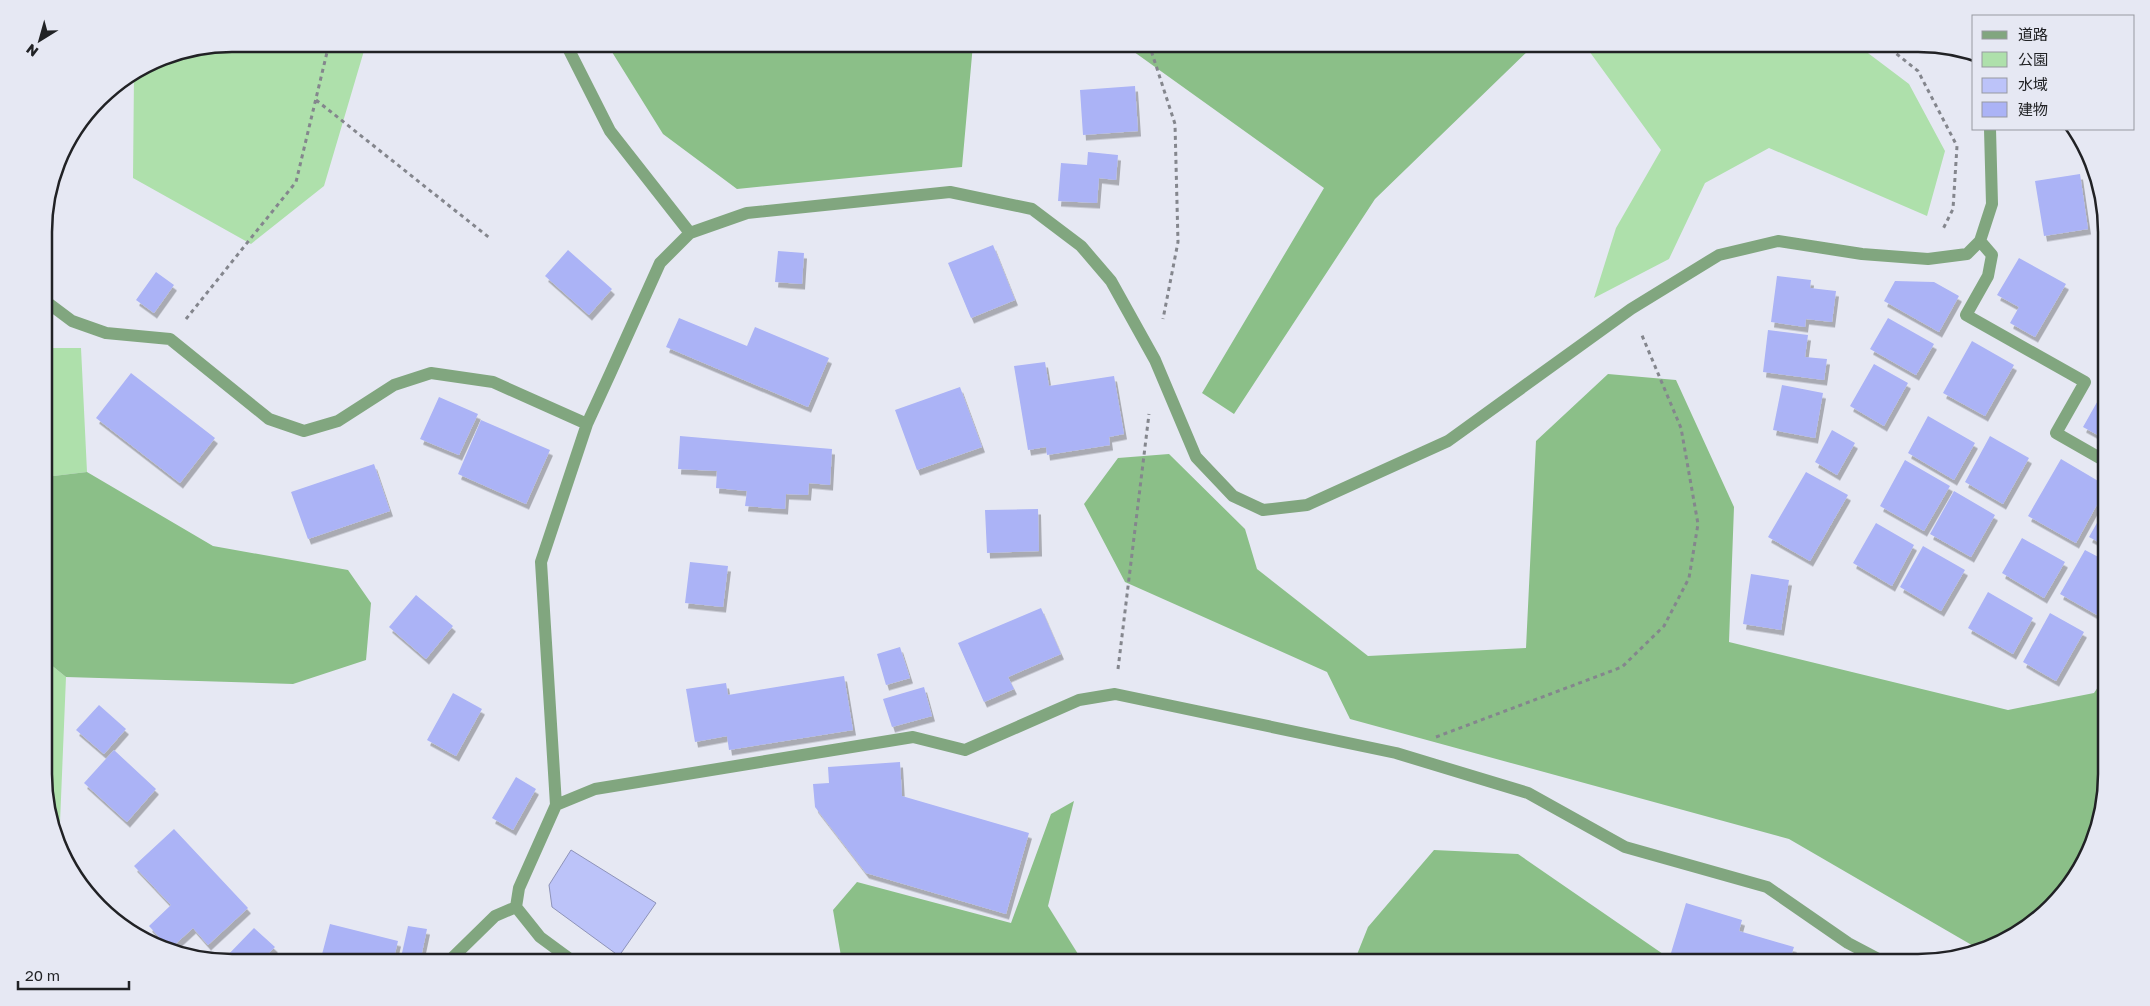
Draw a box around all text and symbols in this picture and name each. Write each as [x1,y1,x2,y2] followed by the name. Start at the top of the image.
[15,15,65,65] north arrow
[1972,15,2135,130] legend
[2018,25,2048,43] text: 道路
[23,41,41,61] text: N
[2018,50,2048,68] text: 公園
[2018,75,2048,93] text: 水域
[2018,100,2048,118] text: 建物
[18,958,129,990] scale bar
[25,966,60,984] text: 20 m

